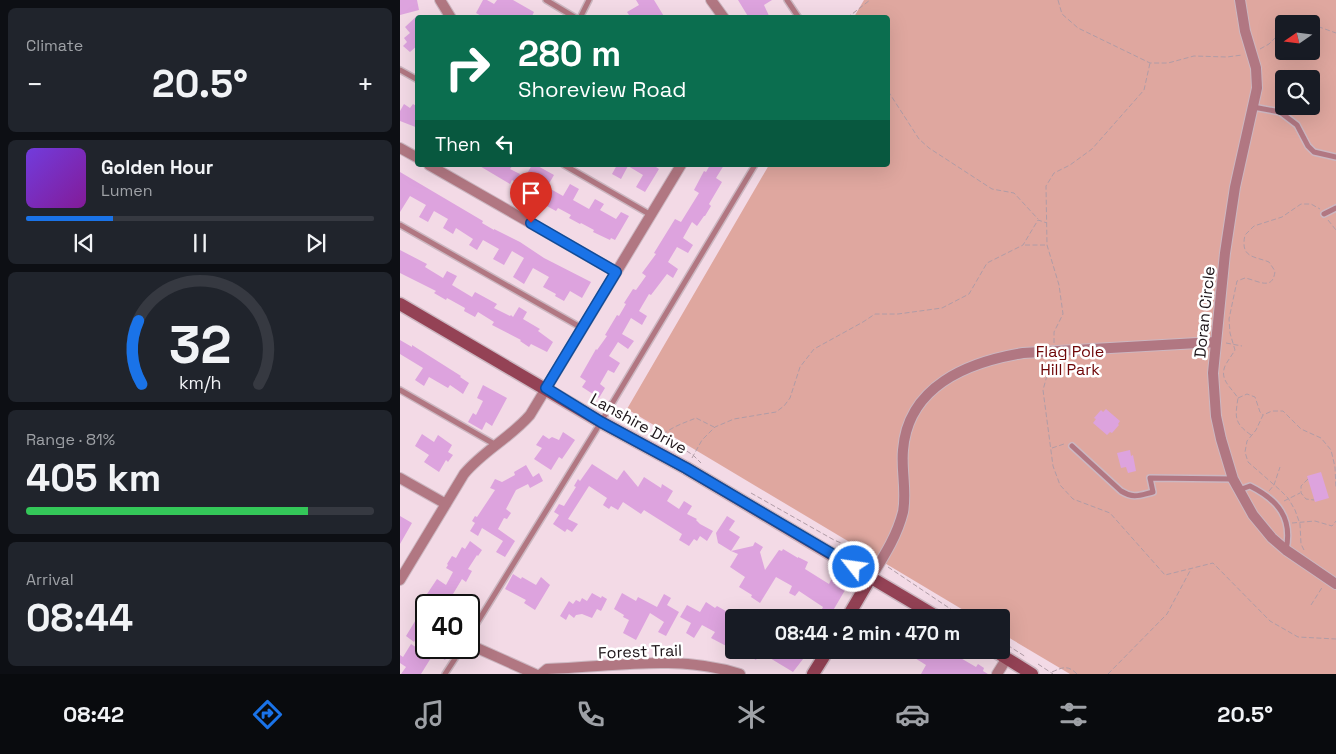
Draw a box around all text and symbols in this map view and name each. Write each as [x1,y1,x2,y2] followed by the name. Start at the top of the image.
[1275,15,1320,60] north arrow
[1275,15,1320,115] map controls
[518,32,621,76] text: 280 m
[26,35,83,56] text: Climate
[435,35,500,100] icon: right
[152,60,248,108] text: 20.5°
[26,66,43,102] text: −
[357,66,374,102] text: +
[1275,70,1320,115] button: search
[518,75,686,103] text: Shoreview Road
[491,130,519,158] icon: left
[435,132,481,157] text: Then
[101,155,213,180] text: Golden Hour
[510,172,552,223] pin
[517,179,545,207] icon: arrive
[101,180,153,201] text: Lumen
[70,229,98,257] icon: previous
[186,229,214,257] icon: pause
[302,229,330,257] icon: next
[1189,265,1220,359] street label: Doran Circle
[169,312,231,378] text: 32
[1036,341,1104,380] park label: Flag Pole Hill Park
[179,371,221,394] text: km/h
[587,388,691,459] street label: Lanshire Drive
[26,429,115,450] text: Range · 81%
[26,454,161,502] text: 405 km
[827,540,879,592] position arrow
[26,569,74,590] text: Arrival
[26,594,133,642] text: 08:44
[415,594,480,659] speed limit sign: 40
[775,621,960,646] text: 08:44 · 2 min · 470 m
[598,640,682,663] street label: Forest Trail
[250,697,285,732] icon: directions
[412,697,447,732] icon: music
[573,697,608,732] icon: phone
[734,697,769,732] icon: climate
[895,697,930,732] icon: car
[1056,697,1091,732] icon: filters
[63,700,124,728] text: 08:42
[1217,700,1273,728] text: 20.5°

